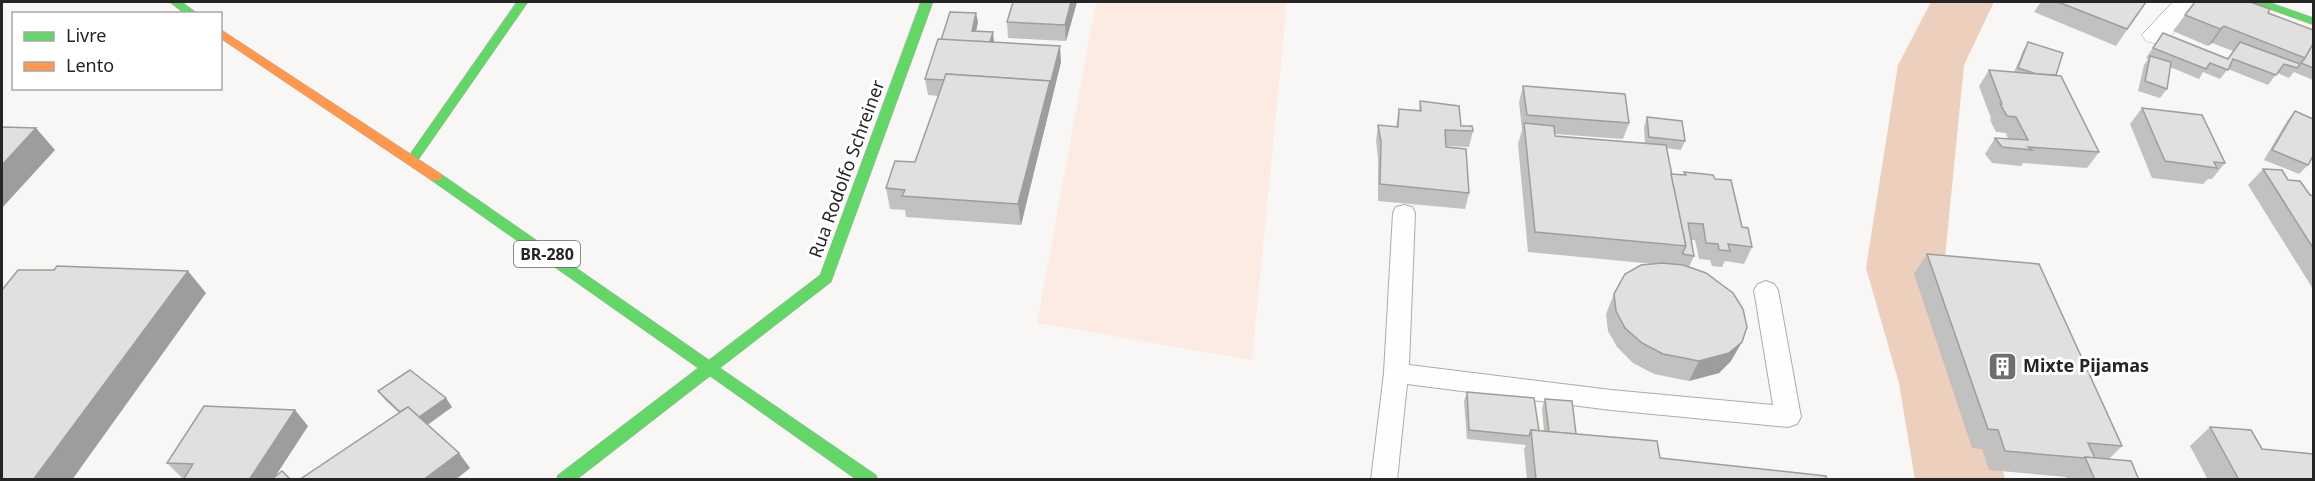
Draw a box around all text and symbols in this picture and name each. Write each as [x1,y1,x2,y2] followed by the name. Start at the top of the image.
[12,12,222,90] legend
[66,23,106,47] text: Livre
[66,53,114,77] text: Lento
[803,76,890,261] street label: Rua Rodolfo Schreiner
[514,241,580,267] road number: BR-280
[1986,350,2018,382] building icon: Mixte Pijamas
[2023,353,2149,377] place label: Mixte Pijamas

